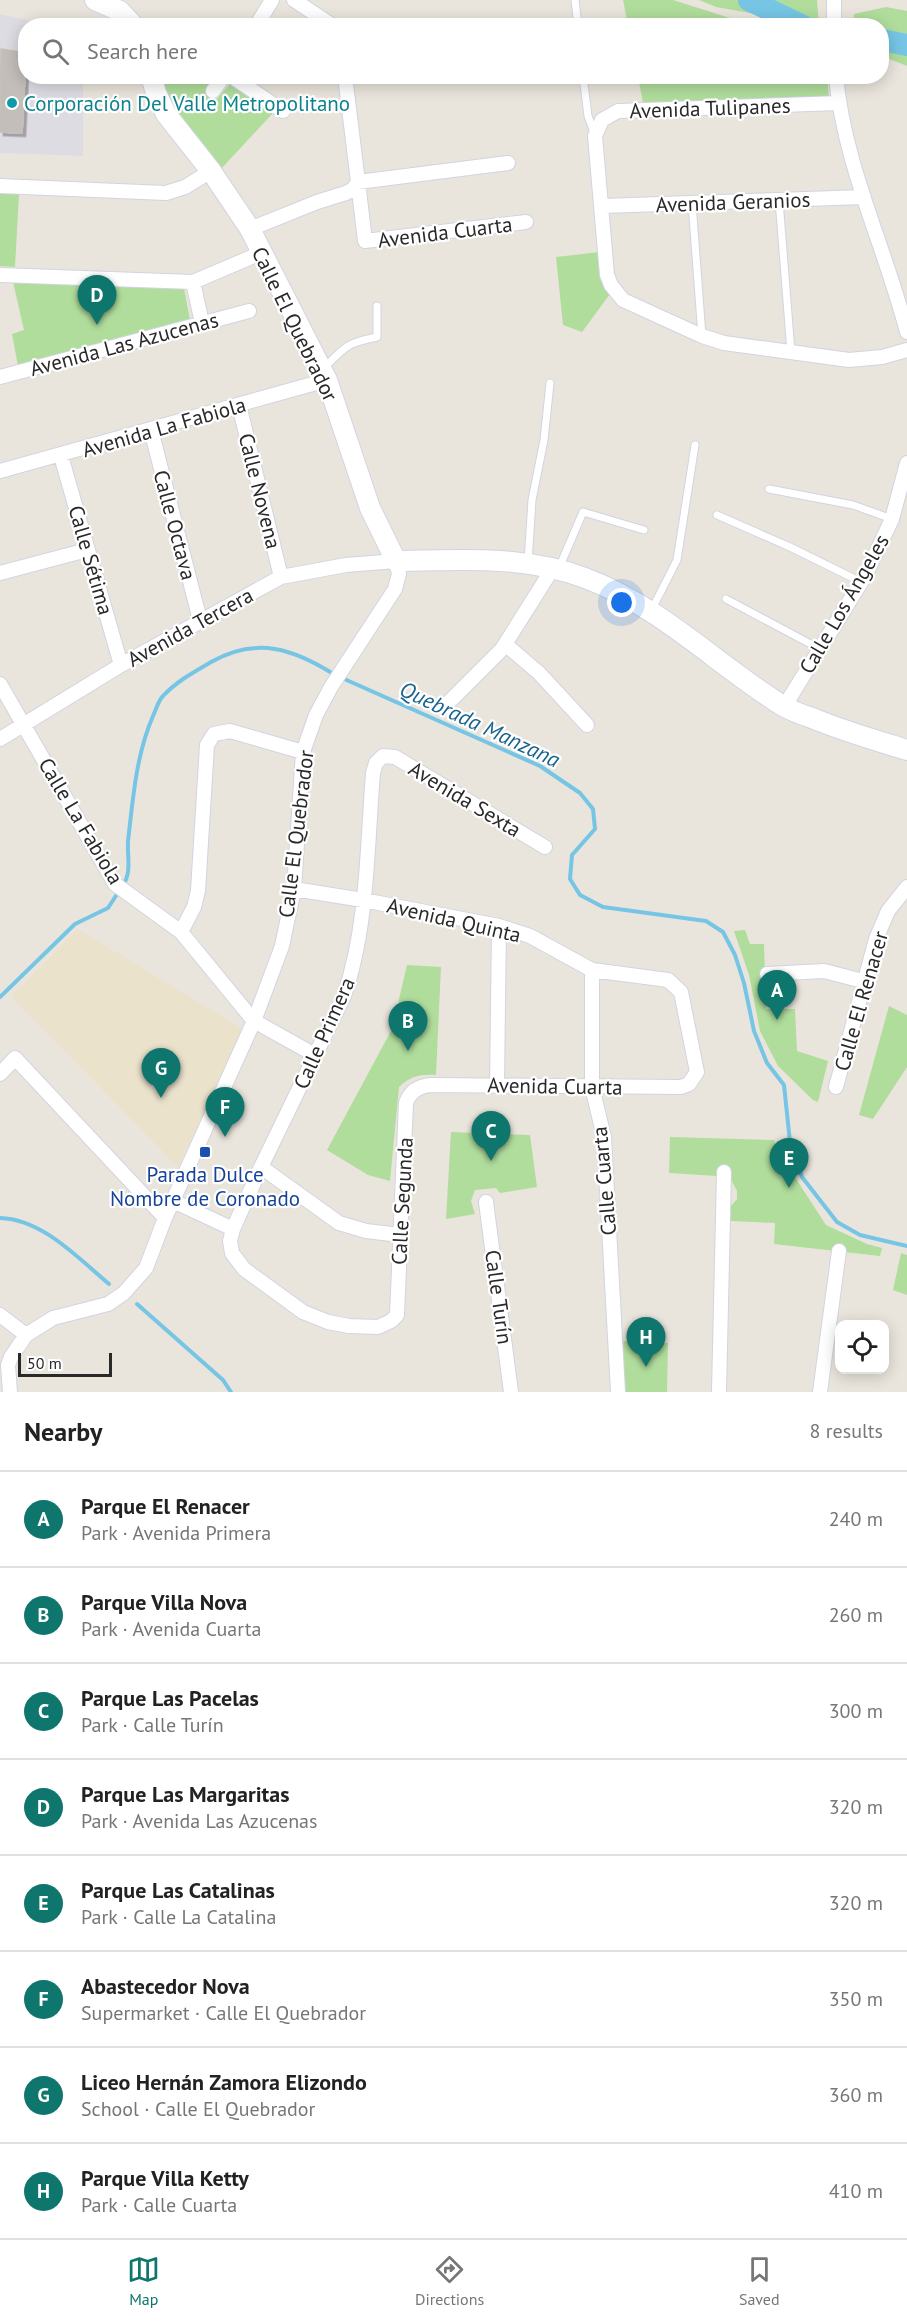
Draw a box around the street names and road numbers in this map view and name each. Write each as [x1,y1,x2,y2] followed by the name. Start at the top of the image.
[629,92,791,124] street label: Avenida Tulipanes
[655,186,811,218] street label: Avenida Geranios
[376,210,514,254] street label: Avenida Cuarta
[246,242,344,406] street label: Calle El Quebrador
[27,306,221,382] street label: Avenida Las Azucenas
[79,391,249,463] street label: Avenida La Fabiola
[233,430,287,552] street label: Calle Novena
[147,467,203,583] street label: Calle Octava
[63,502,119,618] street label: Calle Sétima
[793,529,895,679] street label: Calle Los Ángeles
[122,581,258,673] street label: Avenida Tercera
[272,749,320,919] street label: Calle El Quebrador
[33,753,129,889] street label: Calle La Fabiola
[404,755,526,843] street label: Avenida Sexta
[384,891,524,949] street label: Avenida Quinta
[828,928,894,1074] street label: Calle El Renacer
[287,973,361,1093] street label: Calle Primera
[487,1071,623,1101] street label: Avenida Cuarta
[586,1125,622,1237] street label: Calle Cuarta
[385,1136,419,1266] street label: Calle Segunda
[479,1248,519,1346] street label: Calle Turín

